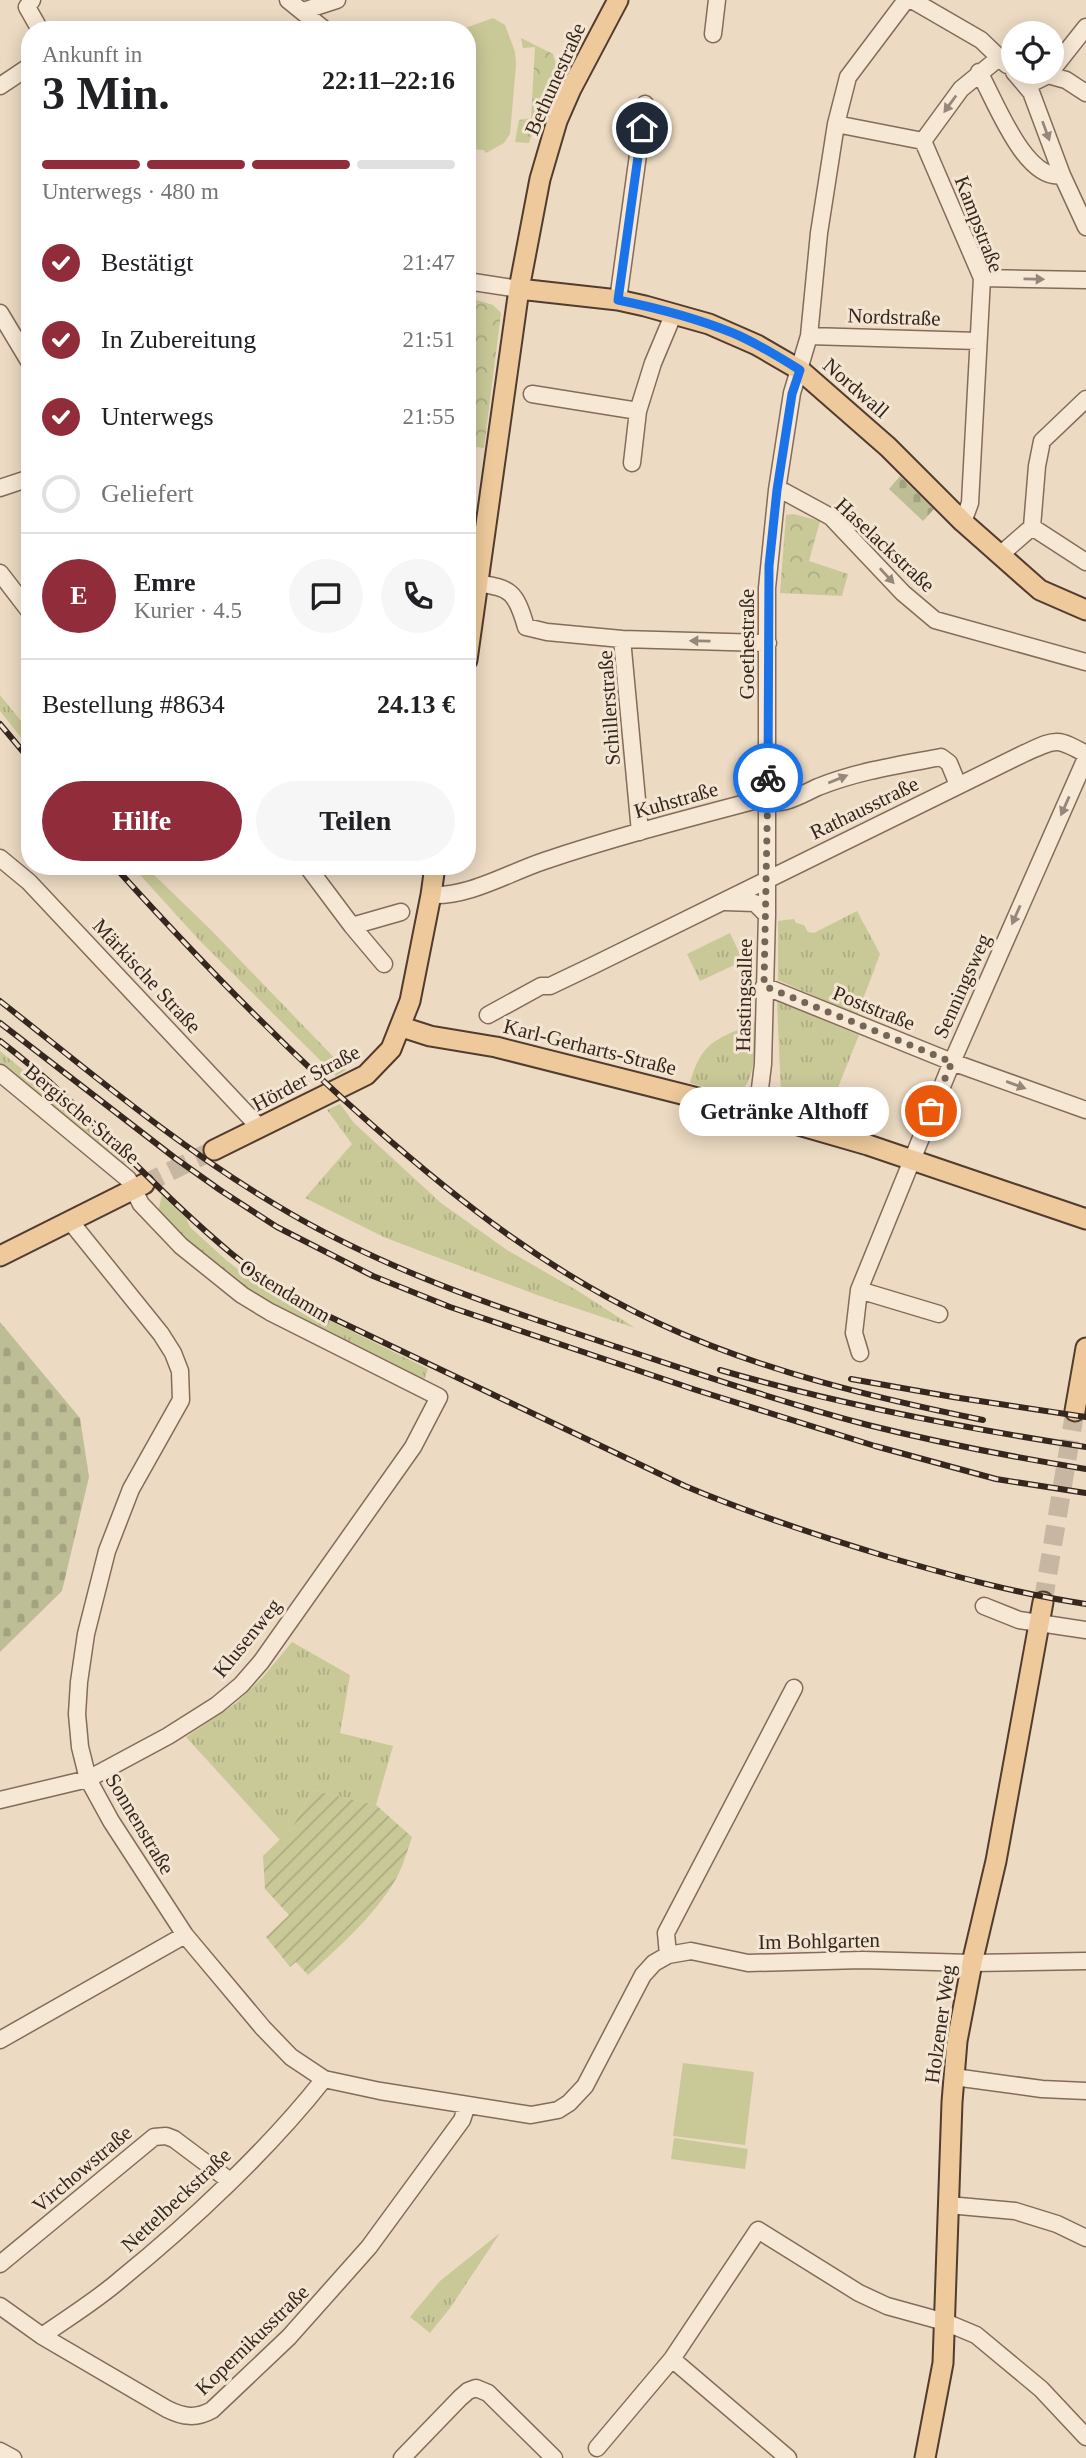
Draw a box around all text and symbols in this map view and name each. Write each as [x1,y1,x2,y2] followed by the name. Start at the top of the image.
[520,19,590,139] street label: Bethunestraße
[1001,21,1064,84] map controls
[1001,21,1064,84] button: locate
[42,42,142,67] text: Ankunft in
[322,66,455,95] text: 22:11–22:16
[42,68,170,119] text: 3 Min.
[943,94,958,112] one-way arrow
[612,98,672,158] pin
[623,109,661,147] icon: home
[1041,120,1052,141] one-way arrow
[950,172,1008,276] street label: Kampstraße
[42,179,219,204] text: Unterwegs · 480 m
[42,244,80,282] icon: check
[101,248,193,277] text: Bestätigt
[403,250,455,275] text: 21:47
[1023,274,1045,285] one-way arrow
[847,303,941,331] street label: Nordstraße
[42,321,80,359] icon: check
[101,325,256,354] text: In Zubereitung
[403,327,455,352] text: 21:51
[818,353,894,423] street label: Nordwall
[42,398,80,436] icon: check
[101,402,214,431] text: Unterwegs
[403,404,455,429] text: 21:55
[101,479,193,508] text: Geliefert
[830,493,940,597] street label: Haselackstraße
[289,559,363,633] button: chat
[381,559,455,633] button: phone
[879,567,895,585] one-way arrow
[134,568,196,597] text: Emre
[70,581,88,610] text: E
[735,589,759,699] street label: Goethestraße
[134,598,242,623] text: Kurier · 4.5
[688,635,710,647] one-way arrow
[593,650,625,766] street label: Schillerstraße
[42,690,225,719] text: Bestellung #8634
[377,690,455,719] text: 24.13 €
[733,743,803,813] courier
[749,759,787,797] icon: bike
[806,771,922,845] street label: Rathausstraße
[827,774,848,785] one-way arrow
[631,777,721,823] street label: Kuhstraße
[42,781,242,861] button: Hilfe
[256,781,455,861] button: Teilen
[1059,796,1071,816] one-way arrow
[1010,905,1022,925] one-way arrow
[88,914,206,1038] street label: Märkische Straße
[928,930,996,1042] street label: Senningsweg
[731,938,757,1052] street label: Hastingsallee
[829,981,919,1035] street label: Poststraße
[501,1014,679,1080] street label: Karl-Gerharts-Straße
[248,1040,364,1116] street label: Hörder Straße
[20,1059,144,1169] street label: Bergische Straße
[1005,1080,1026,1091] one-way arrow
[901,1081,961,1141] pin
[679,1086,889,1136] callout: Getränke Althoff
[912,1092,950,1130] icon: bag
[700,1099,868,1124] text: Getränke Althoff
[235,1255,335,1327] street label: Ostendamm
[208,1593,286,1682] street label: Klusenweg
[101,1769,179,1879] street label: Sonnenstraße
[758,1928,881,1954] street label: Im Bohlgarten
[920,1963,960,2085] street label: Holzener Weg
[27,2120,137,2218] street label: Virchowstraße
[116,2143,236,2257] street label: Nettelbeckstraße
[190,2280,314,2400] street label: Kopernikusstraße

